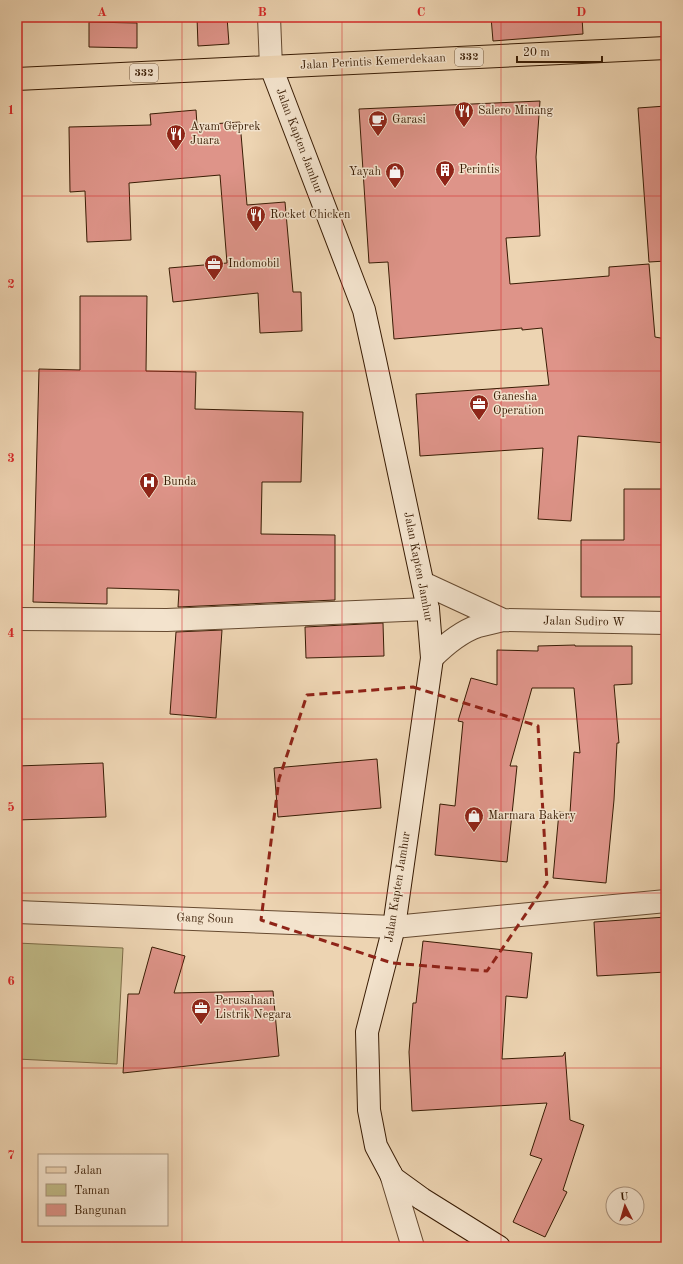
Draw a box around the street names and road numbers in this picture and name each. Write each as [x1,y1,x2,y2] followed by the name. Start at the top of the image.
[455,48,483,66] road number: 332
[300,52,447,72] street label: Jalan Perintis Kemerdekaan
[130,64,158,82] road number: 332
[273,87,325,195] street label: Jalan Kapten Jamhur
[401,511,435,623] street label: Jalan Kapten Jamhur
[543,615,625,629] street label: Jalan Sudiro W
[383,831,413,943] street label: Jalan Kapten Jamhur
[176,912,234,926] street label: Gang Soun

